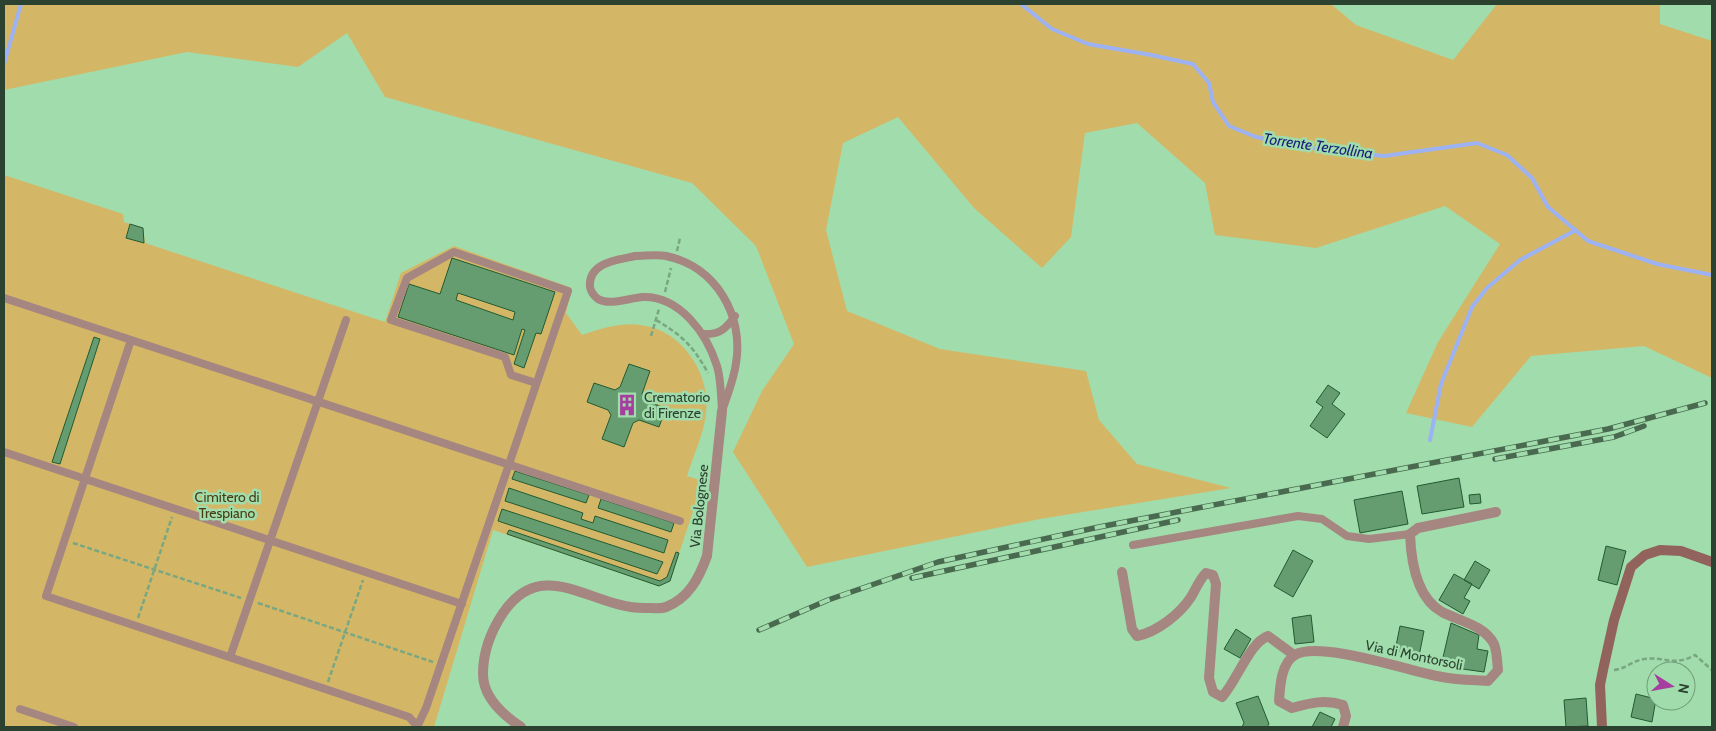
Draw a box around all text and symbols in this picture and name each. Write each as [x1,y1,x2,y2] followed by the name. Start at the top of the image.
[1262,129,1374,163] water label: Torrente Terzollina
[644,388,711,422] place label: Crematorio di Firenze
[614,392,640,418] building icon: Crematorio di Firenze
[686,463,712,549] street label: Via Bolognese
[195,488,259,522] park label: Cimitero di Trespiano
[1364,636,1464,674] street label: Via di Montorsoli
[1646,661,1696,711] north arrow
[1674,682,1694,695] text: N

